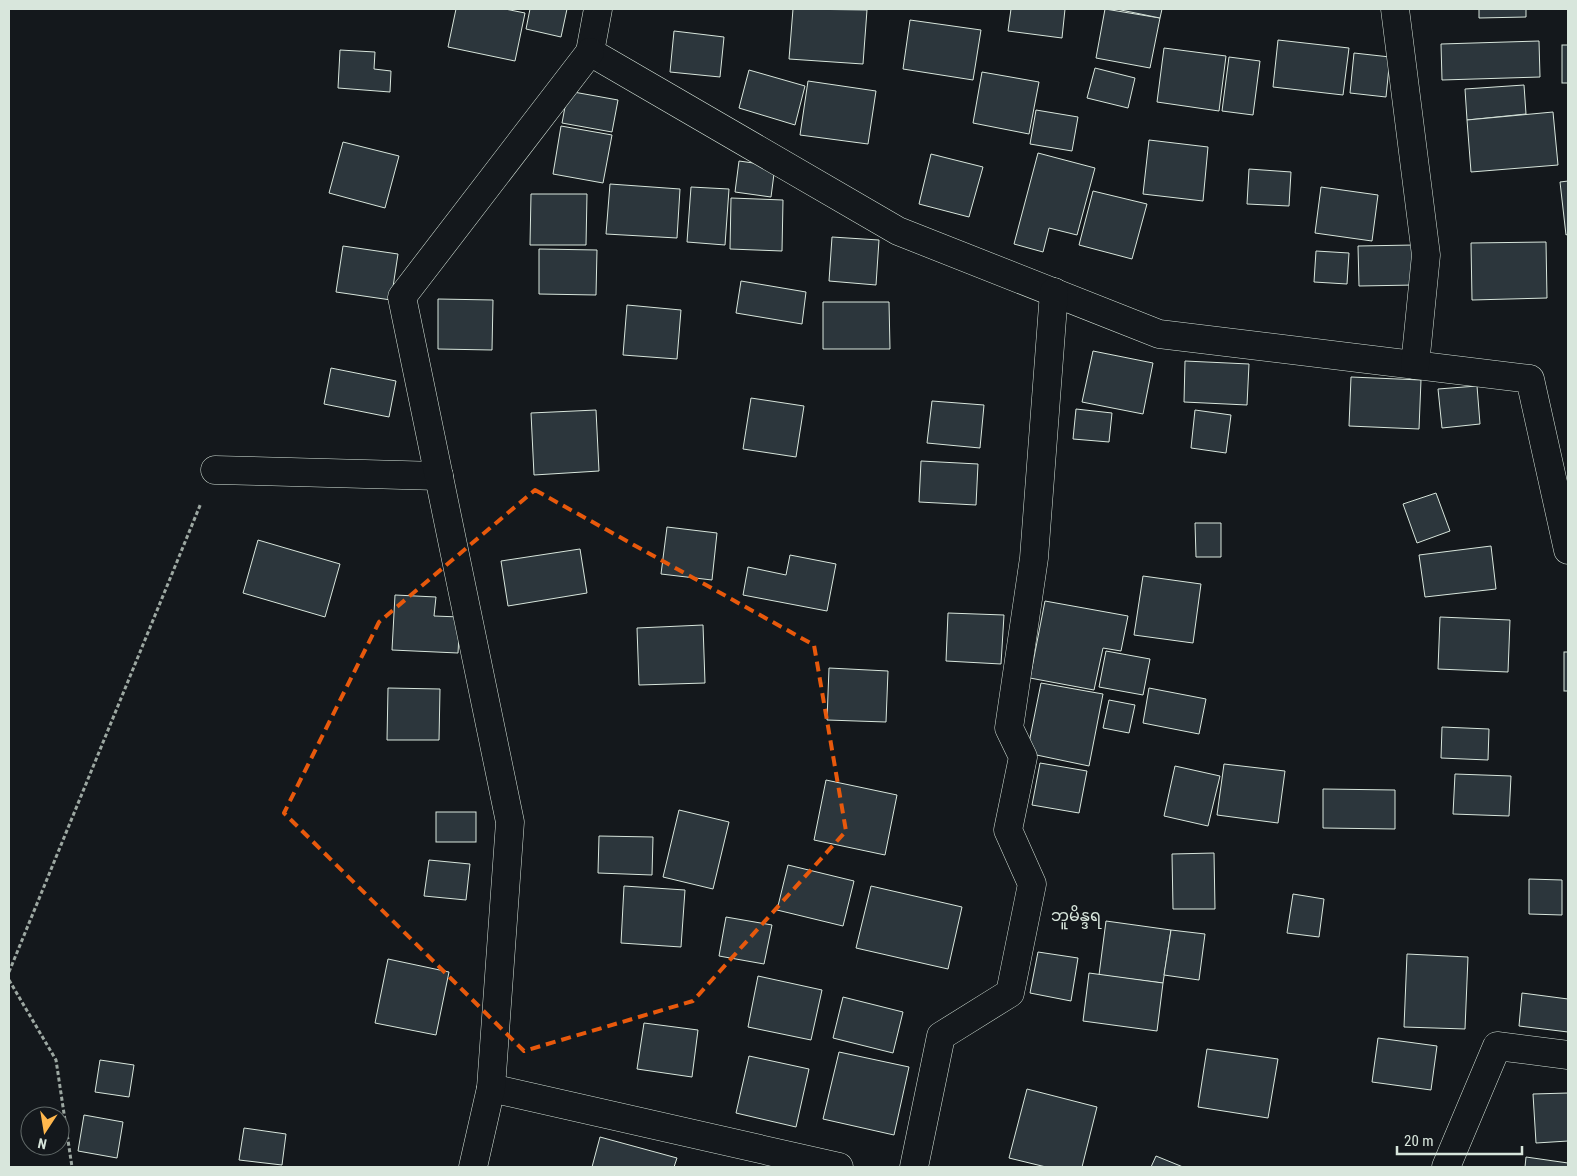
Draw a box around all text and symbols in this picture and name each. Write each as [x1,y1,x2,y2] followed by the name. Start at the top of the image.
[1051,905,1102,930] district label: ဘူမိန္ဒရ
[20,1106,70,1156] north arrow
[1397,1124,1522,1156] scale bar
[1404,1132,1434,1150] text: 20 m
[36,1135,48,1152] text: N

